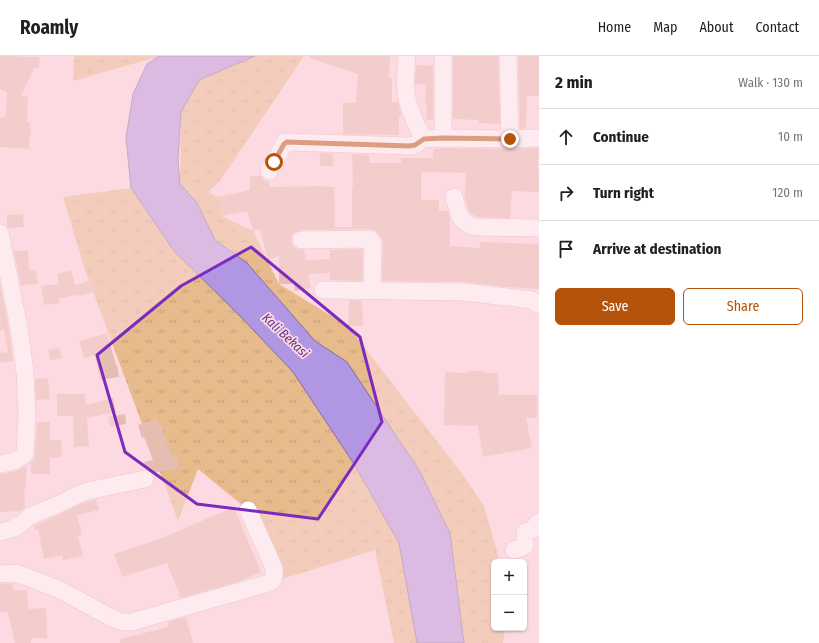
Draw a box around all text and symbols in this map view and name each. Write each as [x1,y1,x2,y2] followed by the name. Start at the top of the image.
[20,16,78,39] text: Roamly
[598,19,631,36] text: Home
[653,19,677,36] text: Map
[699,19,734,36] text: About
[756,19,799,36] text: Contact
[555,72,593,93] text: 2 min
[738,75,803,90] text: Walk · 130 m
[555,126,577,148] icon: ahead
[593,128,649,146] text: Continue
[778,129,803,144] text: 10 m
[501,130,519,148] route end
[265,153,283,171] route start
[555,182,577,204] icon: right
[593,184,654,202] text: Turn right
[772,185,803,200] text: 120 m
[555,238,577,260] icon: arrive
[593,240,721,258] text: Arrive at destination
[555,288,675,325] button: Save
[683,288,803,325] button: Share
[259,310,313,361] water label: Kali Bekasi
[491,559,527,631] map controls
[491,559,527,595] button: +
[491,595,527,631] button: −

